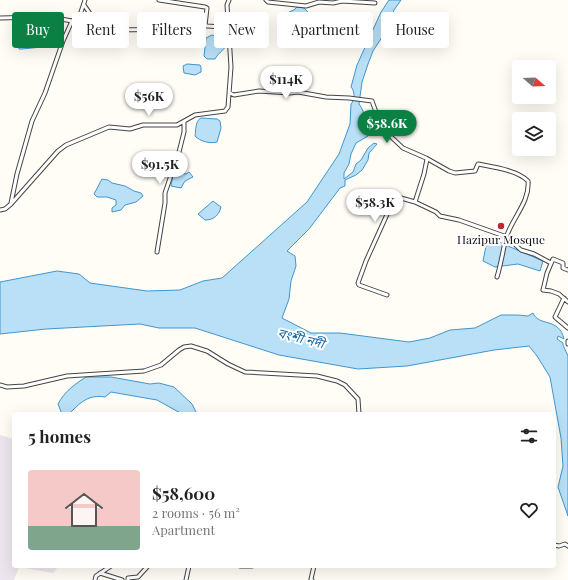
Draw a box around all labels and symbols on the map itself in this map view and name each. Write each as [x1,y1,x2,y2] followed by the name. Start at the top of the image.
[512,60,556,104] north arrow
[258,66,314,100] pin: $114K
[125,83,173,117] pin: $56K
[354,110,420,144] pin: $58.6K
[127,151,193,185] pin: $91.5K
[342,189,408,223] pin: $58.3K
[496,221,506,231] marker: Hazipur Mosque
[457,231,545,247] place label: Hazipur Mosque
[276,324,329,352] water label: বংশী নদী

